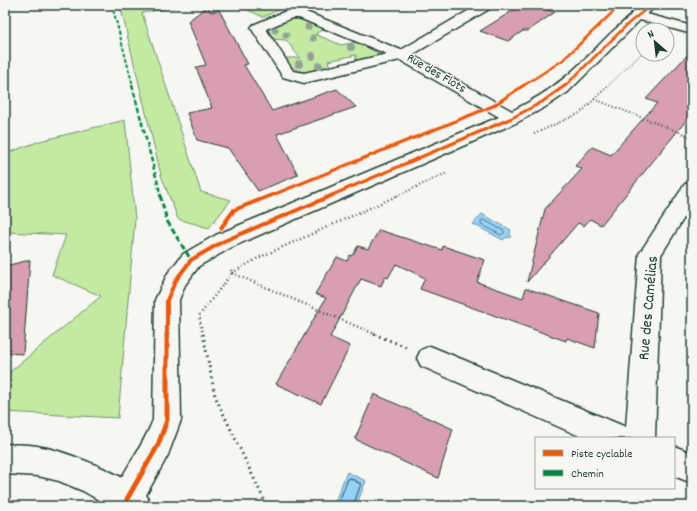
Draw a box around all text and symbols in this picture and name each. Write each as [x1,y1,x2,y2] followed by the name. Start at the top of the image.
[635,22,675,62] north arrow
[645,26,658,43] text: N
[403,49,469,99] street label: Rue des Flots
[633,255,665,361] street label: Rue des Camélias
[535,437,675,489] legend
[571,446,632,463] text: Piste cyclable
[571,466,604,483] text: Chemin

